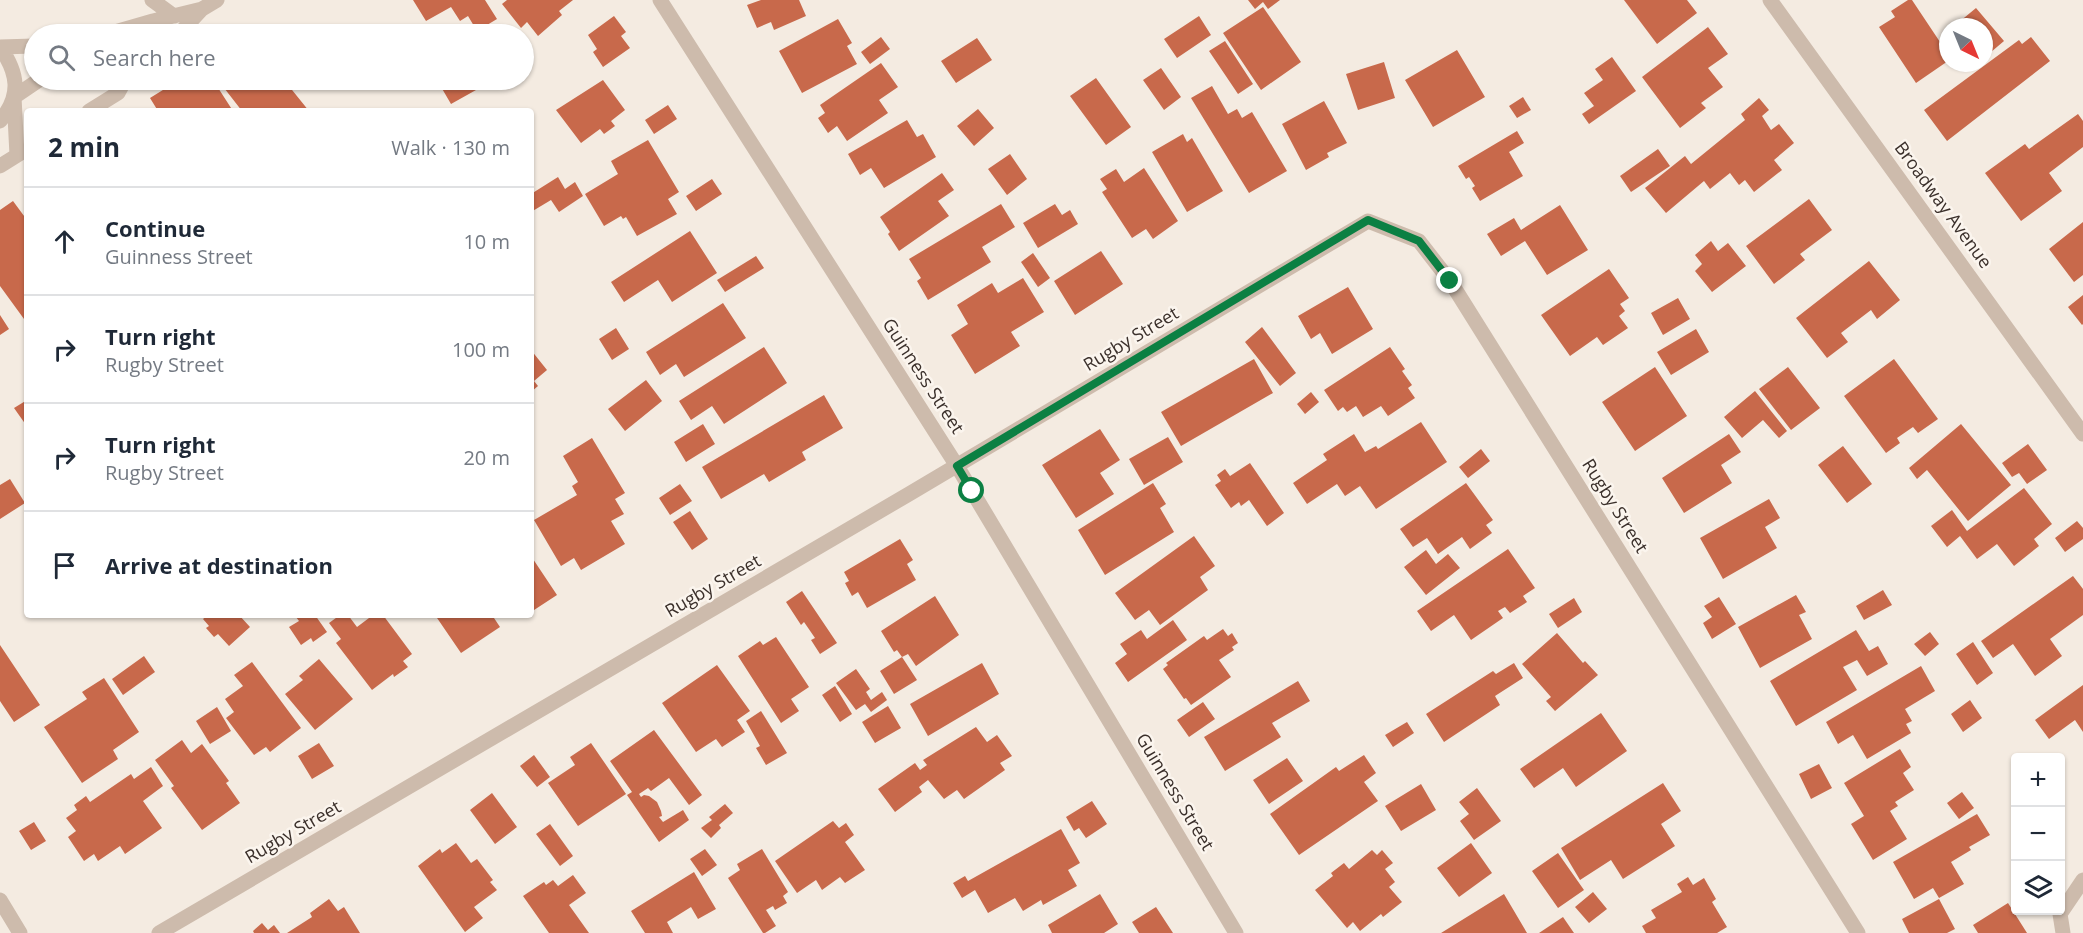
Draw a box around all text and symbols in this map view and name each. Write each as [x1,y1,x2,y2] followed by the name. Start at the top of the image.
[1939,18,1993,72] north arrow
[24,24,534,90] search box
[45,41,78,74] icon: search
[93,42,216,72] text: Search here
[48,129,120,165] text: 2 min
[391,134,510,161] text: Walk · 130 m
[1890,136,1998,273] street label: Broadway Avenue
[105,213,205,243] text: Continue
[48,225,81,258] icon: ahead
[463,228,510,255] text: 10 m
[105,243,253,270] text: Guinness Street
[1436,267,1462,293] route end
[1078,300,1182,376] street label: Rugby Street
[878,313,970,438] street label: Guinness Street
[105,321,216,351] text: Turn right
[48,333,81,366] icon: right
[452,336,510,363] text: 100 m
[105,351,224,378] text: Rugby Street
[105,429,216,459] text: Turn right
[48,441,81,474] icon: right
[463,444,510,471] text: 20 m
[1577,454,1654,557] street label: Rugby Street
[105,459,224,486] text: Rugby Street
[958,477,984,503] route start
[660,548,765,622] street label: Rugby Street
[48,549,81,582] icon: arrive
[105,550,333,580] text: Arrive at destination
[1131,728,1220,855] street label: Guinness Street
[2011,753,2065,915] map controls
[2011,753,2065,807] button: +
[240,794,345,868] street label: Rugby Street
[2011,807,2065,861] button: −
[2011,861,2065,915] button: layers

